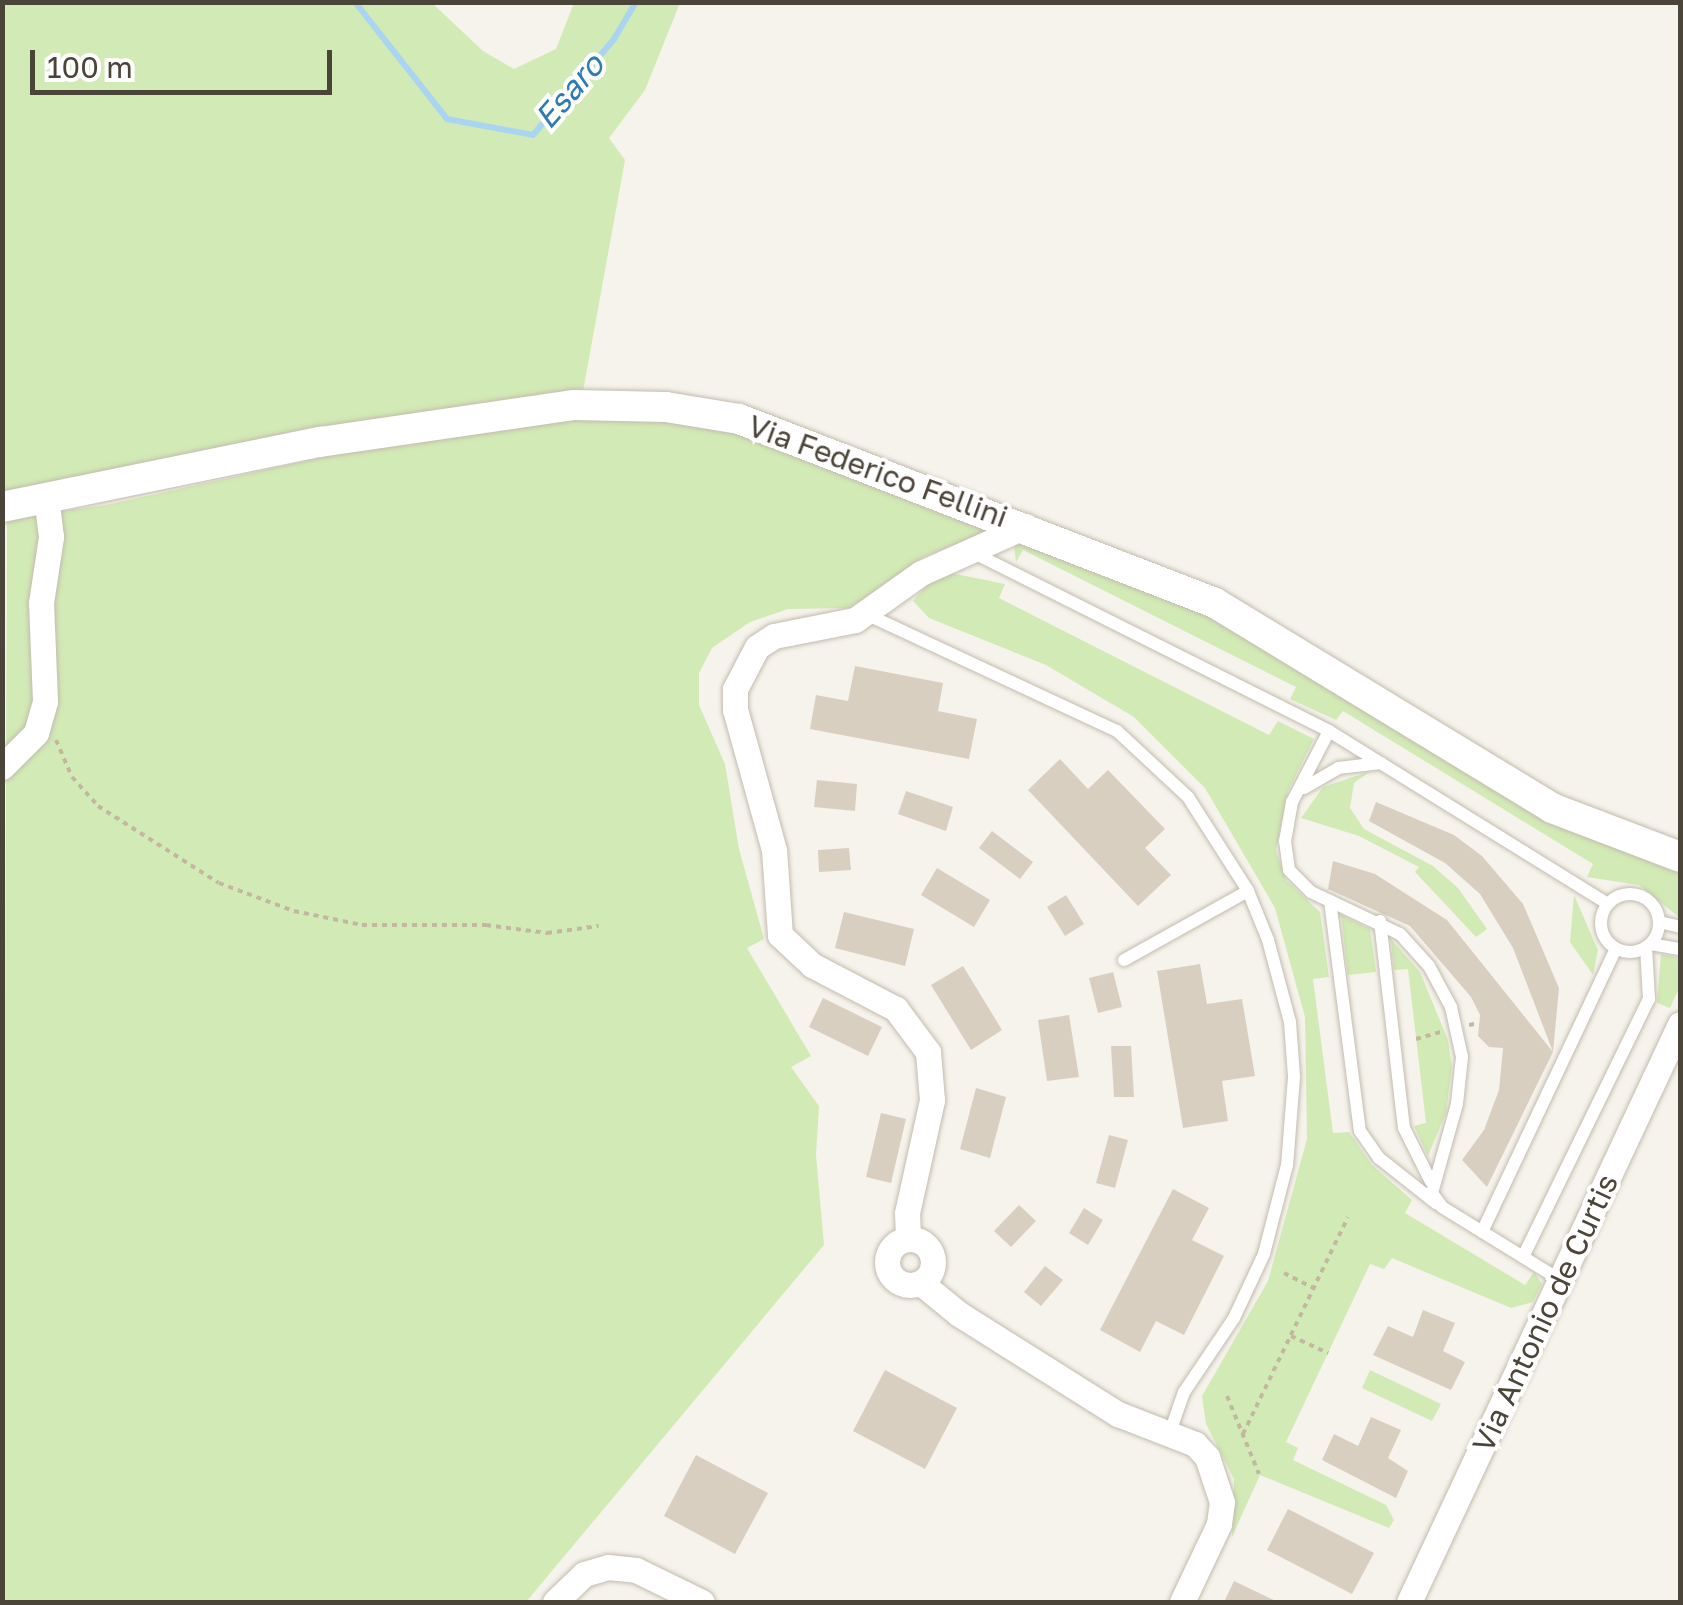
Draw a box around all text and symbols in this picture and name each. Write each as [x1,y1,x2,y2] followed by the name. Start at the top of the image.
[35,30,338,92] scale bar
[526,46,612,136] water label: Esaro
[47,49,133,85] text: 100 m
[743,407,1013,535] street label: Via Federico Fellini
[1465,1168,1625,1458] street label: Via Antonio de Curtis

